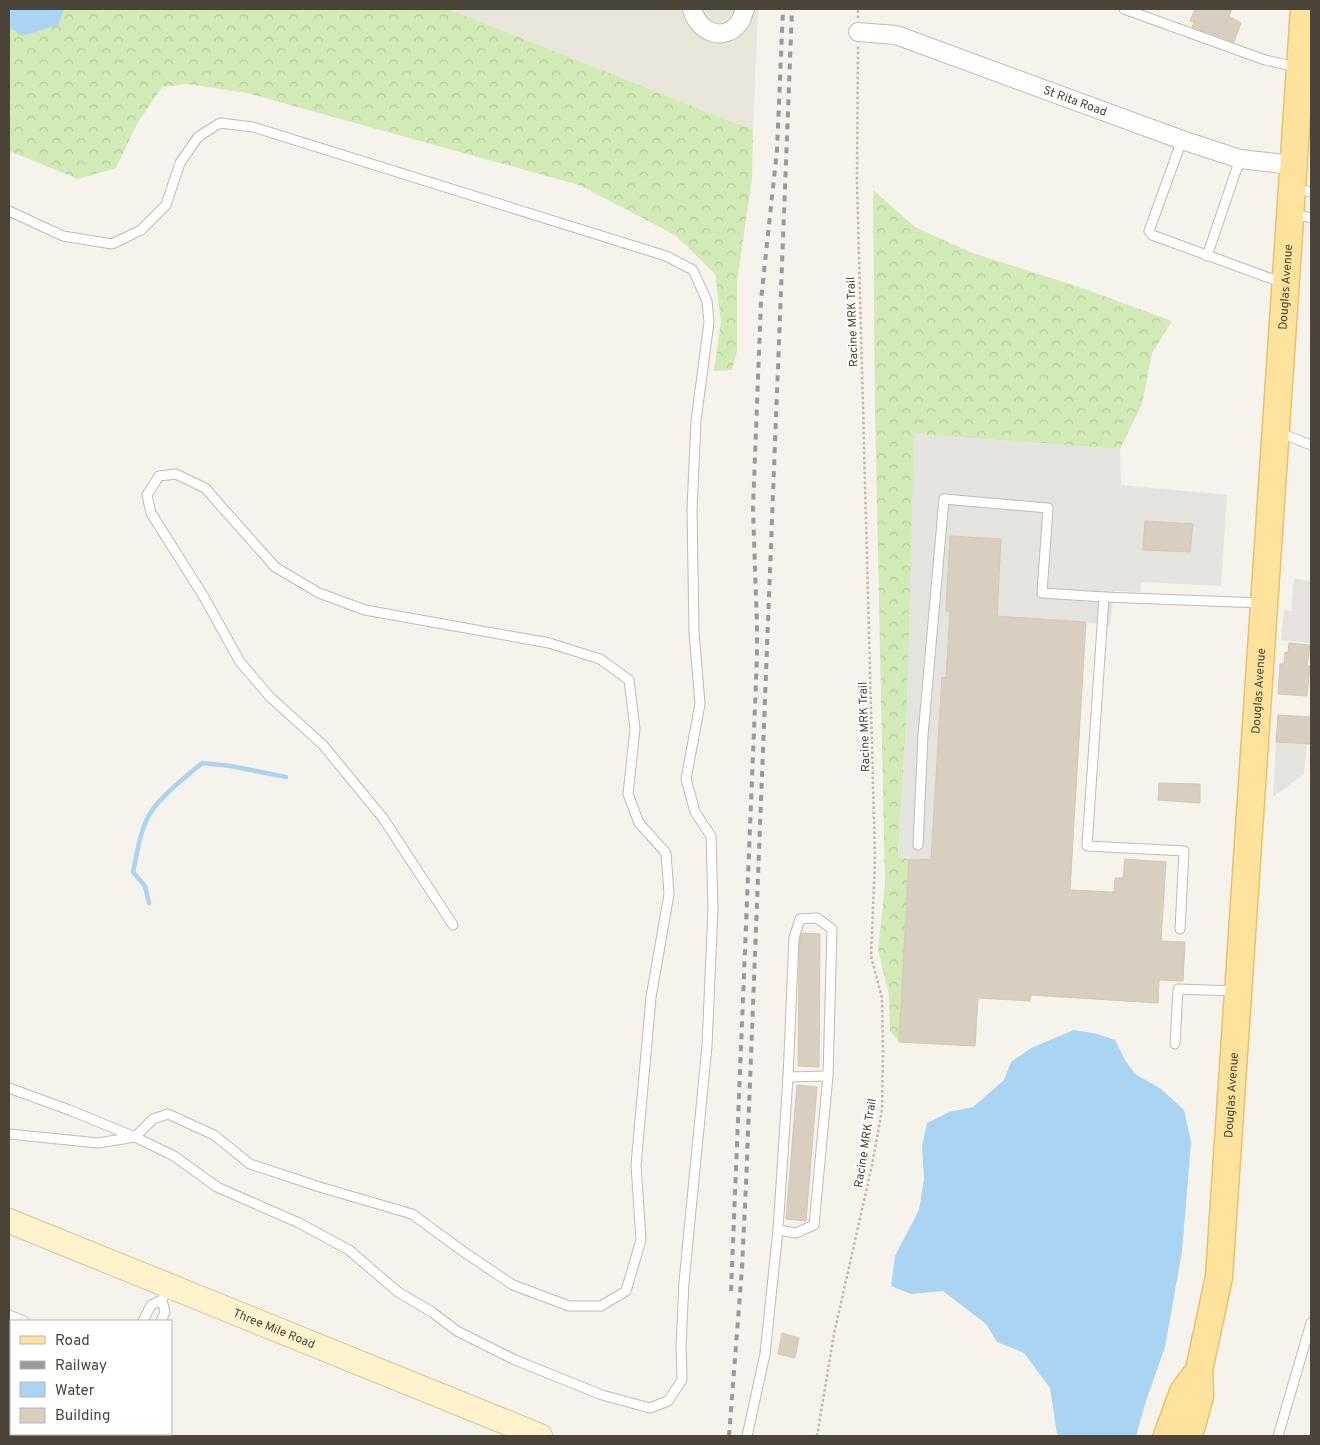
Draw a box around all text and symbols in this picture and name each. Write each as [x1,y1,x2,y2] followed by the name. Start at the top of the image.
[1041,83,1109,121] street label: St Rita Road
[1276,244,1297,330] street label: Douglas Avenue
[843,277,863,367] street label: Racine MRK Trail
[1248,648,1270,734] street label: Douglas Avenue
[855,682,875,772] street label: Racine MRK Trail
[1221,1052,1243,1138] street label: Douglas Avenue
[851,1097,881,1189] street label: Racine MRK Trail
[230,1305,317,1353] street label: Three Mile Road
[10,1320,172,1435] legend
[55,1332,90,1351] text: Road
[55,1357,107,1376] text: Railway
[55,1382,95,1401] text: Water
[55,1407,110,1426] text: Building

